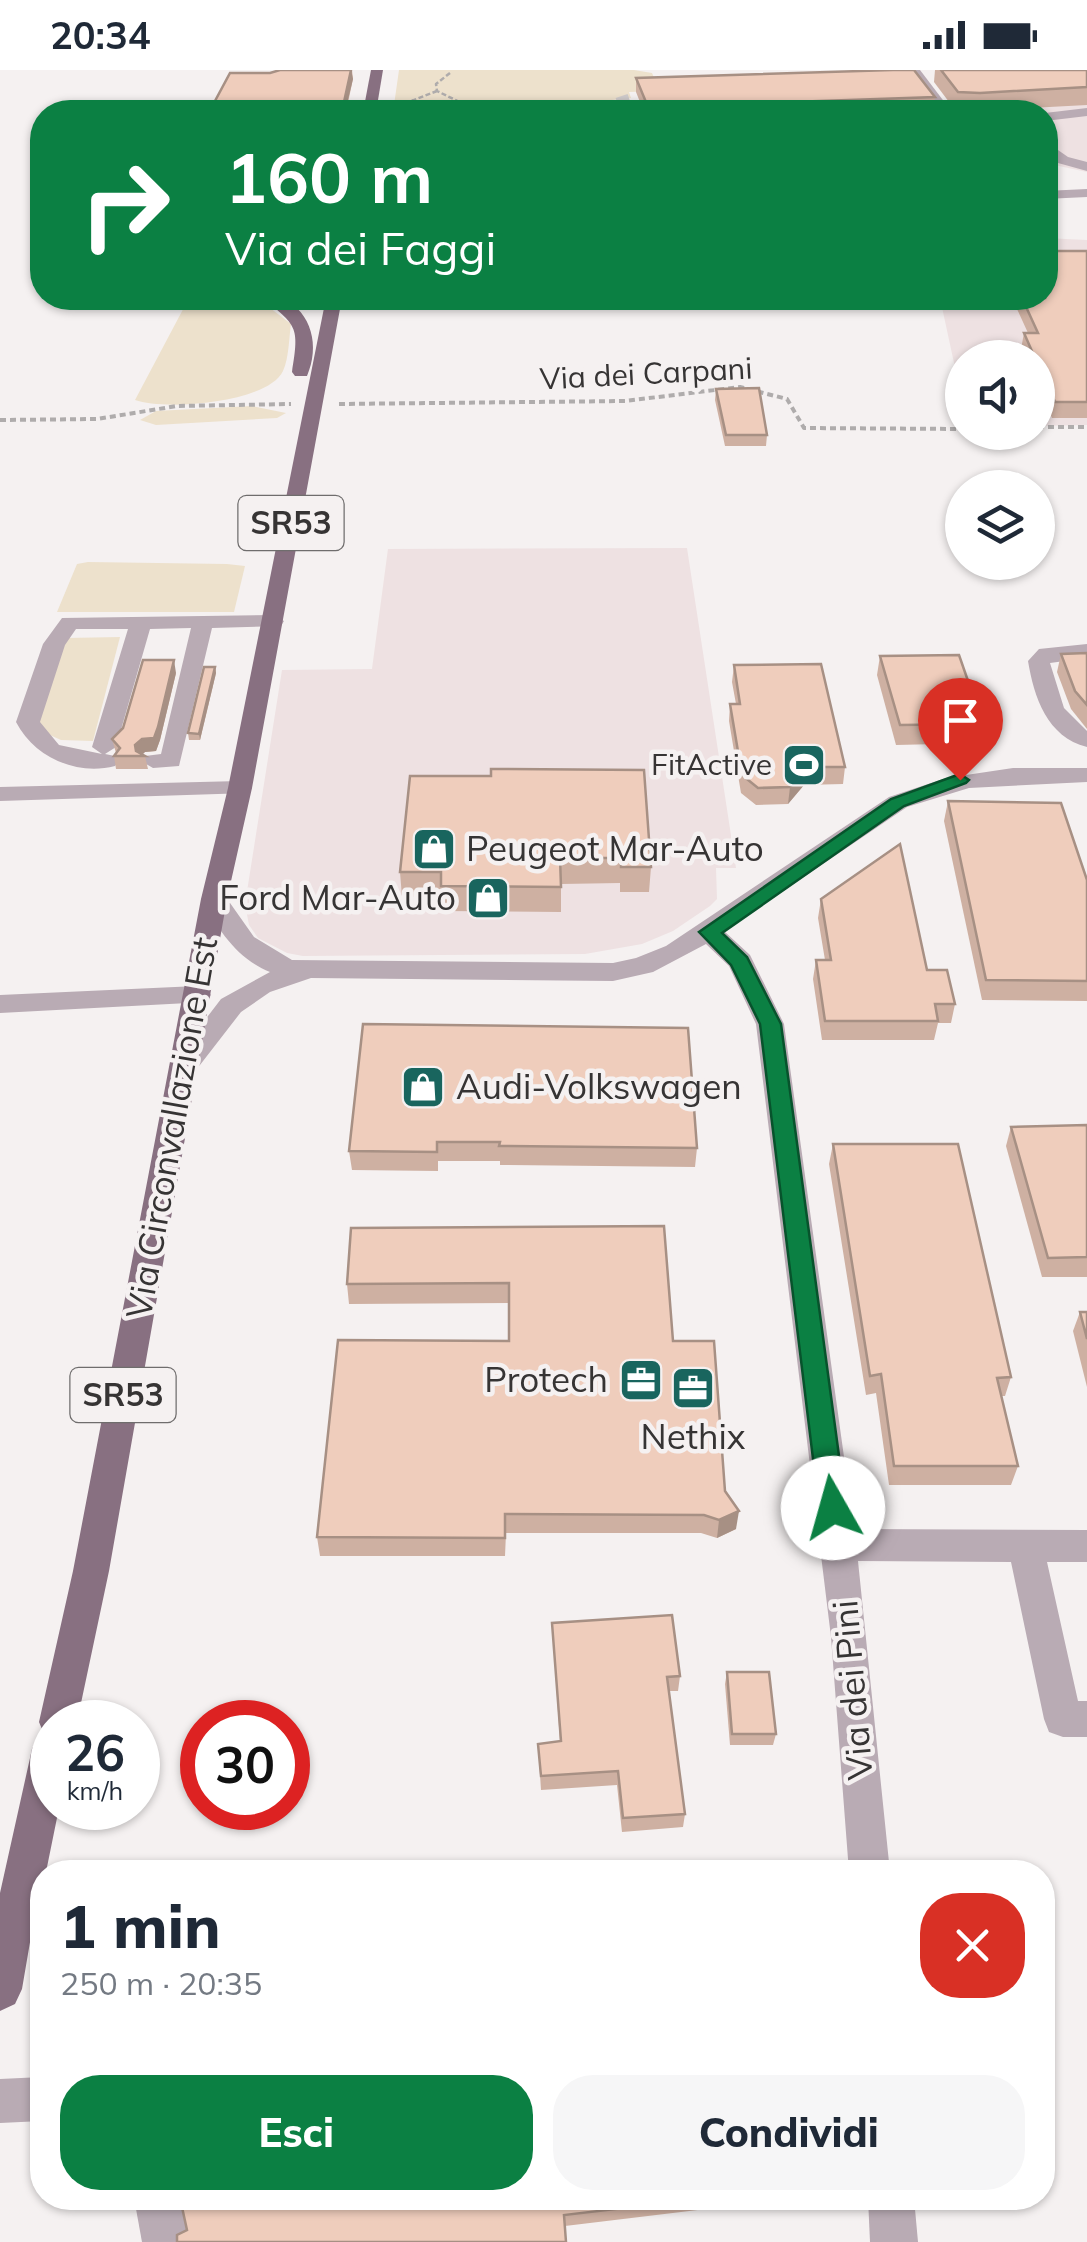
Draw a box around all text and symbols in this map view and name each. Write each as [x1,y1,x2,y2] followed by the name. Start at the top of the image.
[50,11,151,59] text: 20:34
[225,133,433,221] text: 160 m
[60,140,190,270] icon: right
[225,220,496,276] text: Via dei Faggi
[945,340,1055,580] map controls
[945,340,1055,450] button: sound
[539,348,753,398] street label: Via dei Carpani
[945,470,1055,580] button: layers
[238,496,344,550] road number: SR53
[918,678,1003,781] pin
[933,693,988,748] icon: arrive
[781,742,827,788] sports icon: FitActive
[651,745,772,783] place label: FitActive
[411,826,457,872] shop icon: Peugeot Mar-Auto
[466,826,764,870] place label: Peugeot Mar-Auto
[219,875,456,919] place label: Ford Mar-Auto
[465,875,511,921] shop icon: Ford Mar-Auto
[116,934,226,1322] street label: Via Circonvallazione Est
[400,1064,446,1110] shop icon: Audi-Volkswagen
[456,1064,742,1108] place label: Audi-Volkswagen
[484,1357,608,1401] place label: Protech
[618,1357,664,1403] office icon: Protech
[670,1365,716,1411] office icon: Nethix
[70,1368,176,1422] road number: SR53
[641,1414,746,1458] place label: Nethix
[781,1456,885,1560] position arrow
[822,1598,882,1782] street label: Via dei Pini
[180,1700,310,1830] speed limit sign: 30
[65,1721,125,1784] text: 26
[67,1775,123,1806] text: km/h
[60,1888,221,1963] text: 1 min
[920,1893,1025,1998] button: close
[60,1963,262,2003] text: 250 m · 20:35
[60,2075,533,2190] button: Esci
[553,2075,1025,2190] button: Condividi

